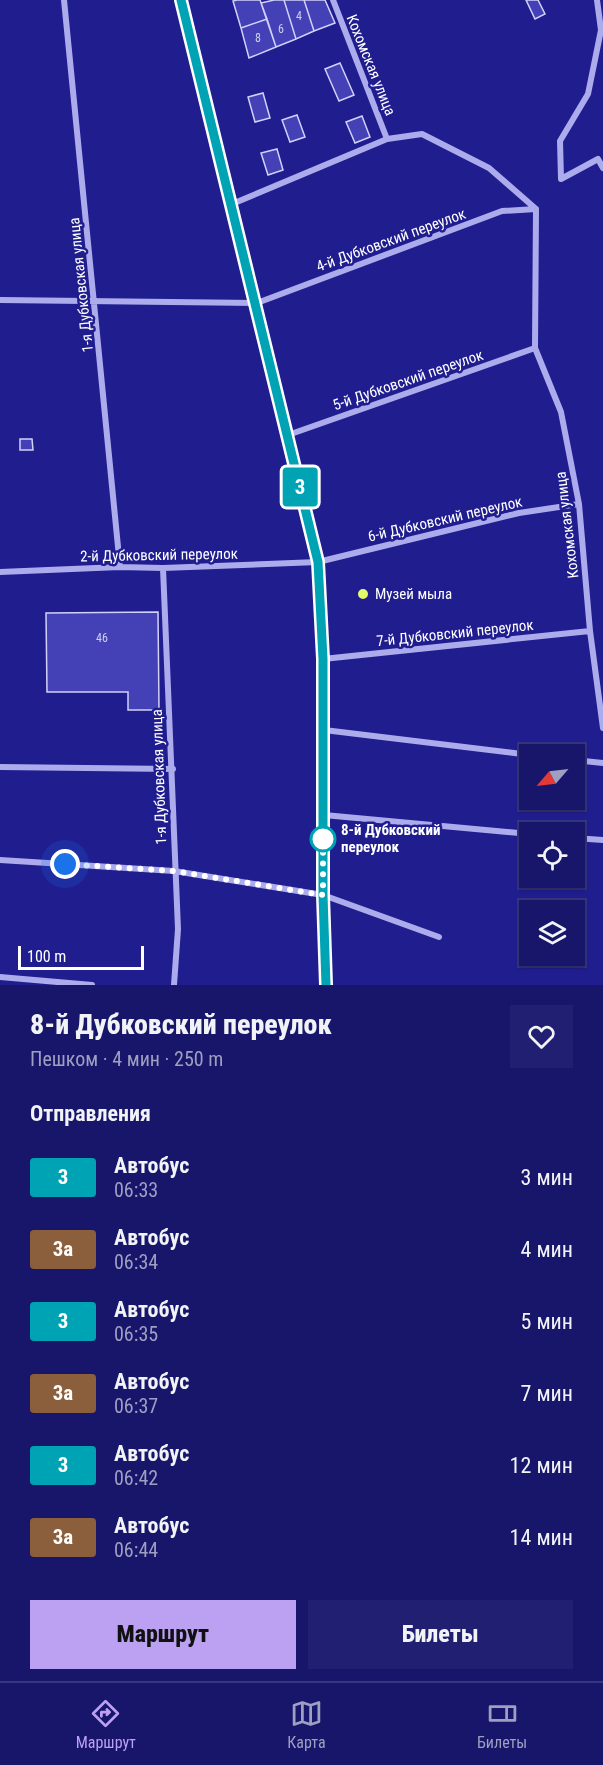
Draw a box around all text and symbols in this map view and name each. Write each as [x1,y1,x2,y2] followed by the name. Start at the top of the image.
[296,9,302,23] house number: 4
[343,12,399,118] street label: Кохомская улица
[278,22,284,36] house number: 6
[255,31,261,45] house number: 8
[314,205,468,275] street label: 4-й Дубковский переулок
[65,217,97,353] street label: 1-я Дубковская улица
[330,346,486,414] street label: 5-й Дубковский переулок
[280,468,320,506] line badge: 3
[552,471,582,579] street label: Кохомская улица
[295,475,305,499] text: 3
[366,492,524,546] street label: 6-й Дубковский переулок
[80,545,238,565] street label: 2-й Дубковский переулок
[375,585,452,603] place label: Музей мыла
[356,587,370,601] marker: Музей мыла
[376,616,534,650] street label: 7-й Дубковский переулок
[96,631,108,645] house number: 46
[148,709,170,845] street label: 1-я Дубковская улица
[519,744,585,810] north arrow
[519,744,585,966] map controls
[341,821,440,856] place label: 8-й Дубковский переулок
[519,822,585,888] button: locate
[310,826,336,852] marker: 8-й Дубковский переулок
[50,849,80,879] your location
[519,900,585,966] button: layers
[18,943,144,971] scale bar
[27,947,66,966] text: 100 m
[510,1005,573,1068] button: heart
[30,1008,332,1041] text: 8-й Дубковский переулок
[30,1047,223,1071] text: Пешком · 4 мин · 250 m
[30,1101,151,1126] text: Отправления
[114,1153,189,1178] text: Автобус
[58,1165,68,1189] text: 3
[520,1165,573,1190] text: 3 мин
[114,1178,158,1202] text: 06:33
[114,1225,189,1250] text: Автобус
[53,1237,73,1261] text: 3а
[520,1237,573,1262] text: 4 мин
[114,1250,158,1274] text: 06:34
[114,1297,189,1322] text: Автобус
[58,1309,68,1333] text: 3
[520,1309,573,1334] text: 5 мин
[114,1322,158,1346] text: 06:35
[114,1369,189,1394] text: Автобус
[53,1381,73,1405] text: 3а
[520,1381,573,1406] text: 7 мин
[114,1394,158,1418] text: 06:37
[114,1441,189,1466] text: Автобус
[58,1453,68,1477] text: 3
[510,1453,573,1478] text: 12 мин
[114,1466,158,1490] text: 06:42
[114,1513,189,1538] text: Автобус
[53,1525,73,1549] text: 3а
[510,1525,573,1550] text: 14 мин
[114,1538,158,1562] text: 06:44
[30,1600,296,1669] button: Маршрут
[308,1600,573,1669] button: Билеты
[76,1697,136,1752] tab: Маршрут
[287,1697,326,1752] tab: Карта
[477,1697,527,1752] tab: Билеты

